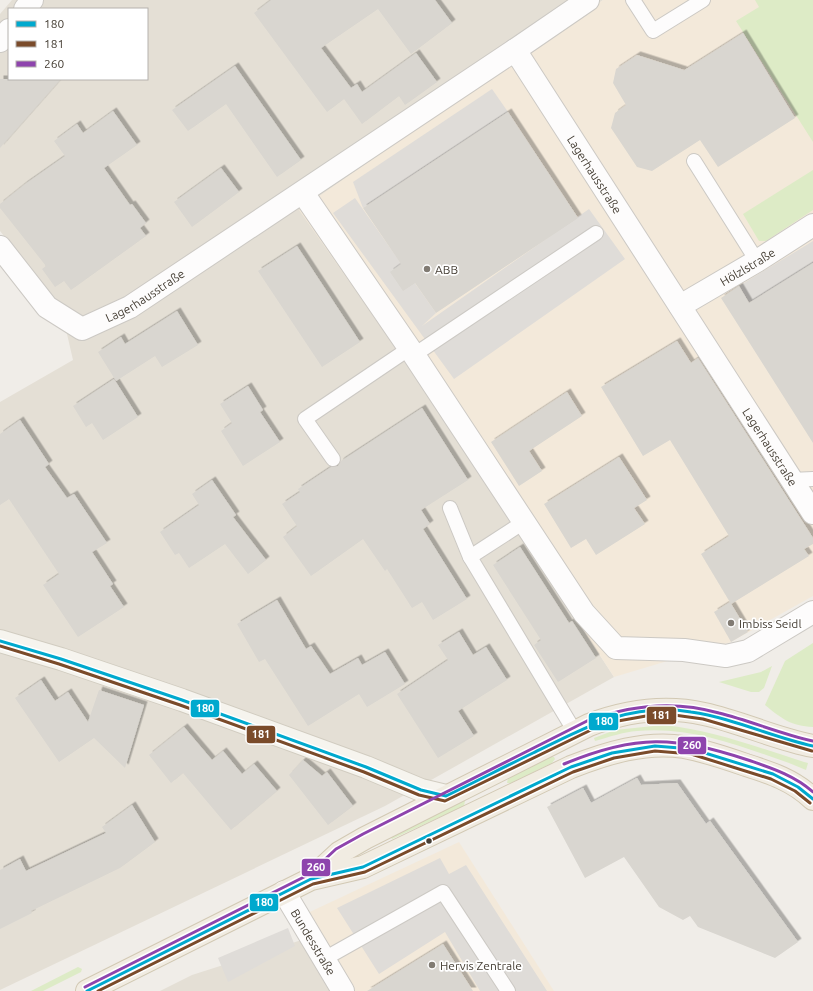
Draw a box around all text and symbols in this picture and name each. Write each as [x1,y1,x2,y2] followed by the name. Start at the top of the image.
[8,8,148,80] legend
[44,17,65,30] text: 180
[44,37,64,50] text: 181
[44,57,65,70] text: 260
[565,133,625,216] street label: Lagerhausstraße
[717,245,777,288] street label: Hölzlstraße
[435,263,458,276] place label: ABB
[422,264,432,274] marker: ABB
[103,266,187,324] street label: Lagerhausstraße
[740,405,800,488] street label: Lagerhausstraße
[739,617,802,630] place label: Imbiss Seidl
[726,618,736,628] marker: Imbiss Seidl
[190,699,220,718] line badge: 180
[196,702,214,714] text: 180
[646,706,677,725] line badge: 181
[652,709,670,721] text: 181
[588,712,619,731] line badge: 180
[595,715,613,727] text: 180
[246,725,276,744] line badge: 181
[252,728,270,740] text: 181
[677,736,707,755] line badge: 260
[683,739,701,751] text: 260
[424,836,434,846] unlabelled marker
[301,858,331,877] line badge: 260
[307,861,325,873] text: 260
[249,893,279,912] line badge: 180
[255,896,273,908] text: 180
[289,906,338,977] street label: Bundesstraße
[440,959,522,972] place label: Hervis Zentrale
[427,960,437,970] marker: Hervis Zentrale

